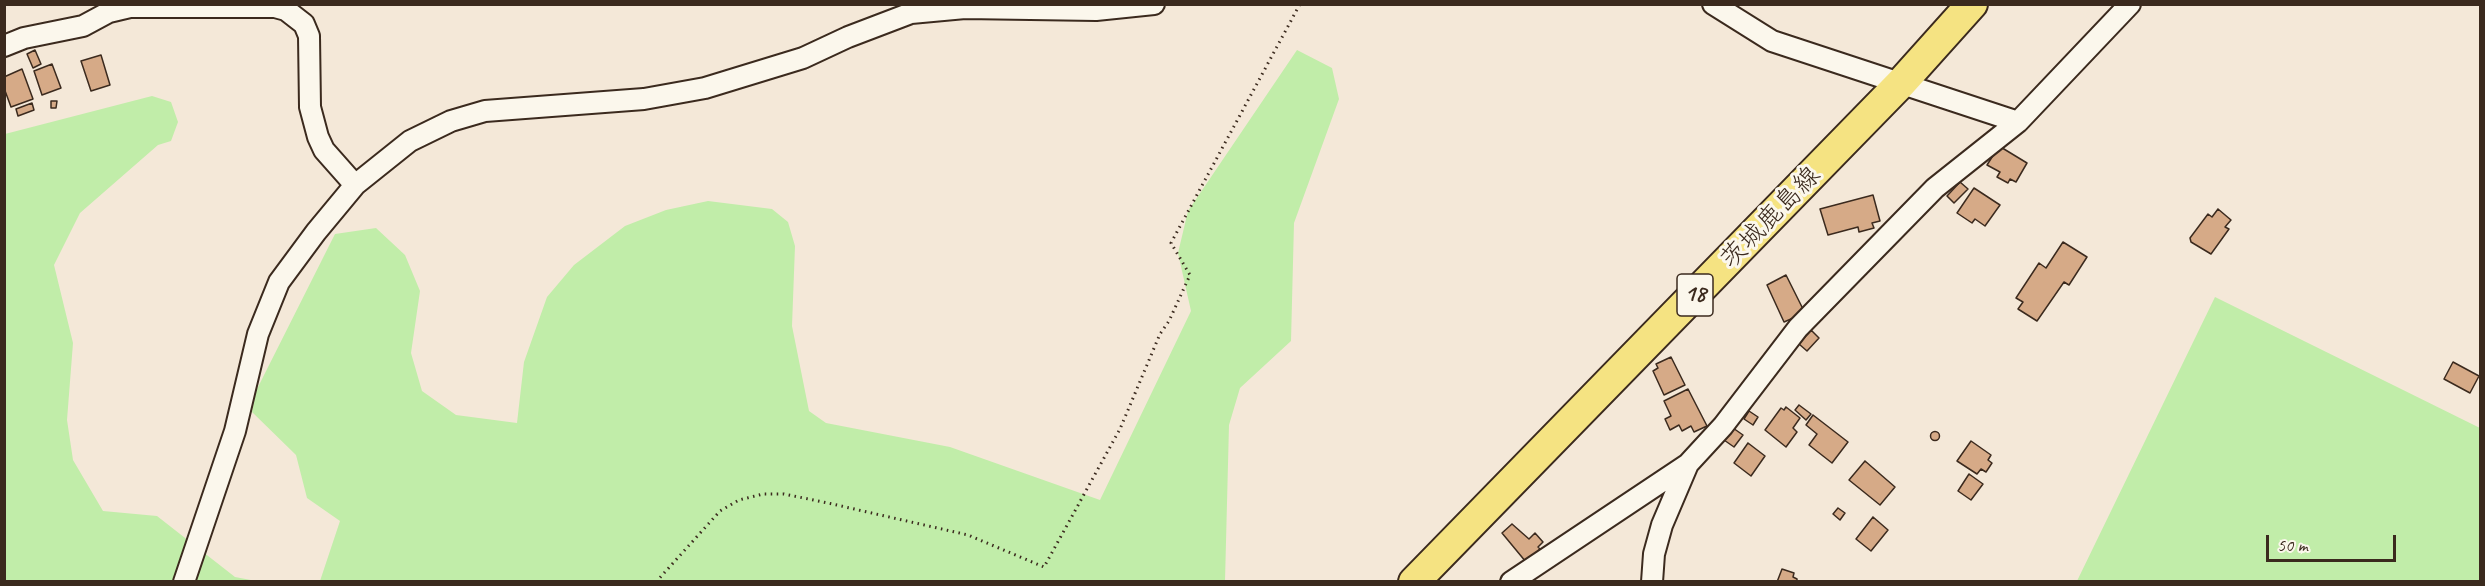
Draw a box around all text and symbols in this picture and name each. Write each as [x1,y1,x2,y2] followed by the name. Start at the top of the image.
[1715,160,1827,276] street label: 茨城鹿島線
[1677,274,1713,316] road number: 18
[2269,523,2400,561] scale bar
[2277,534,2308,556] text: 50 m

